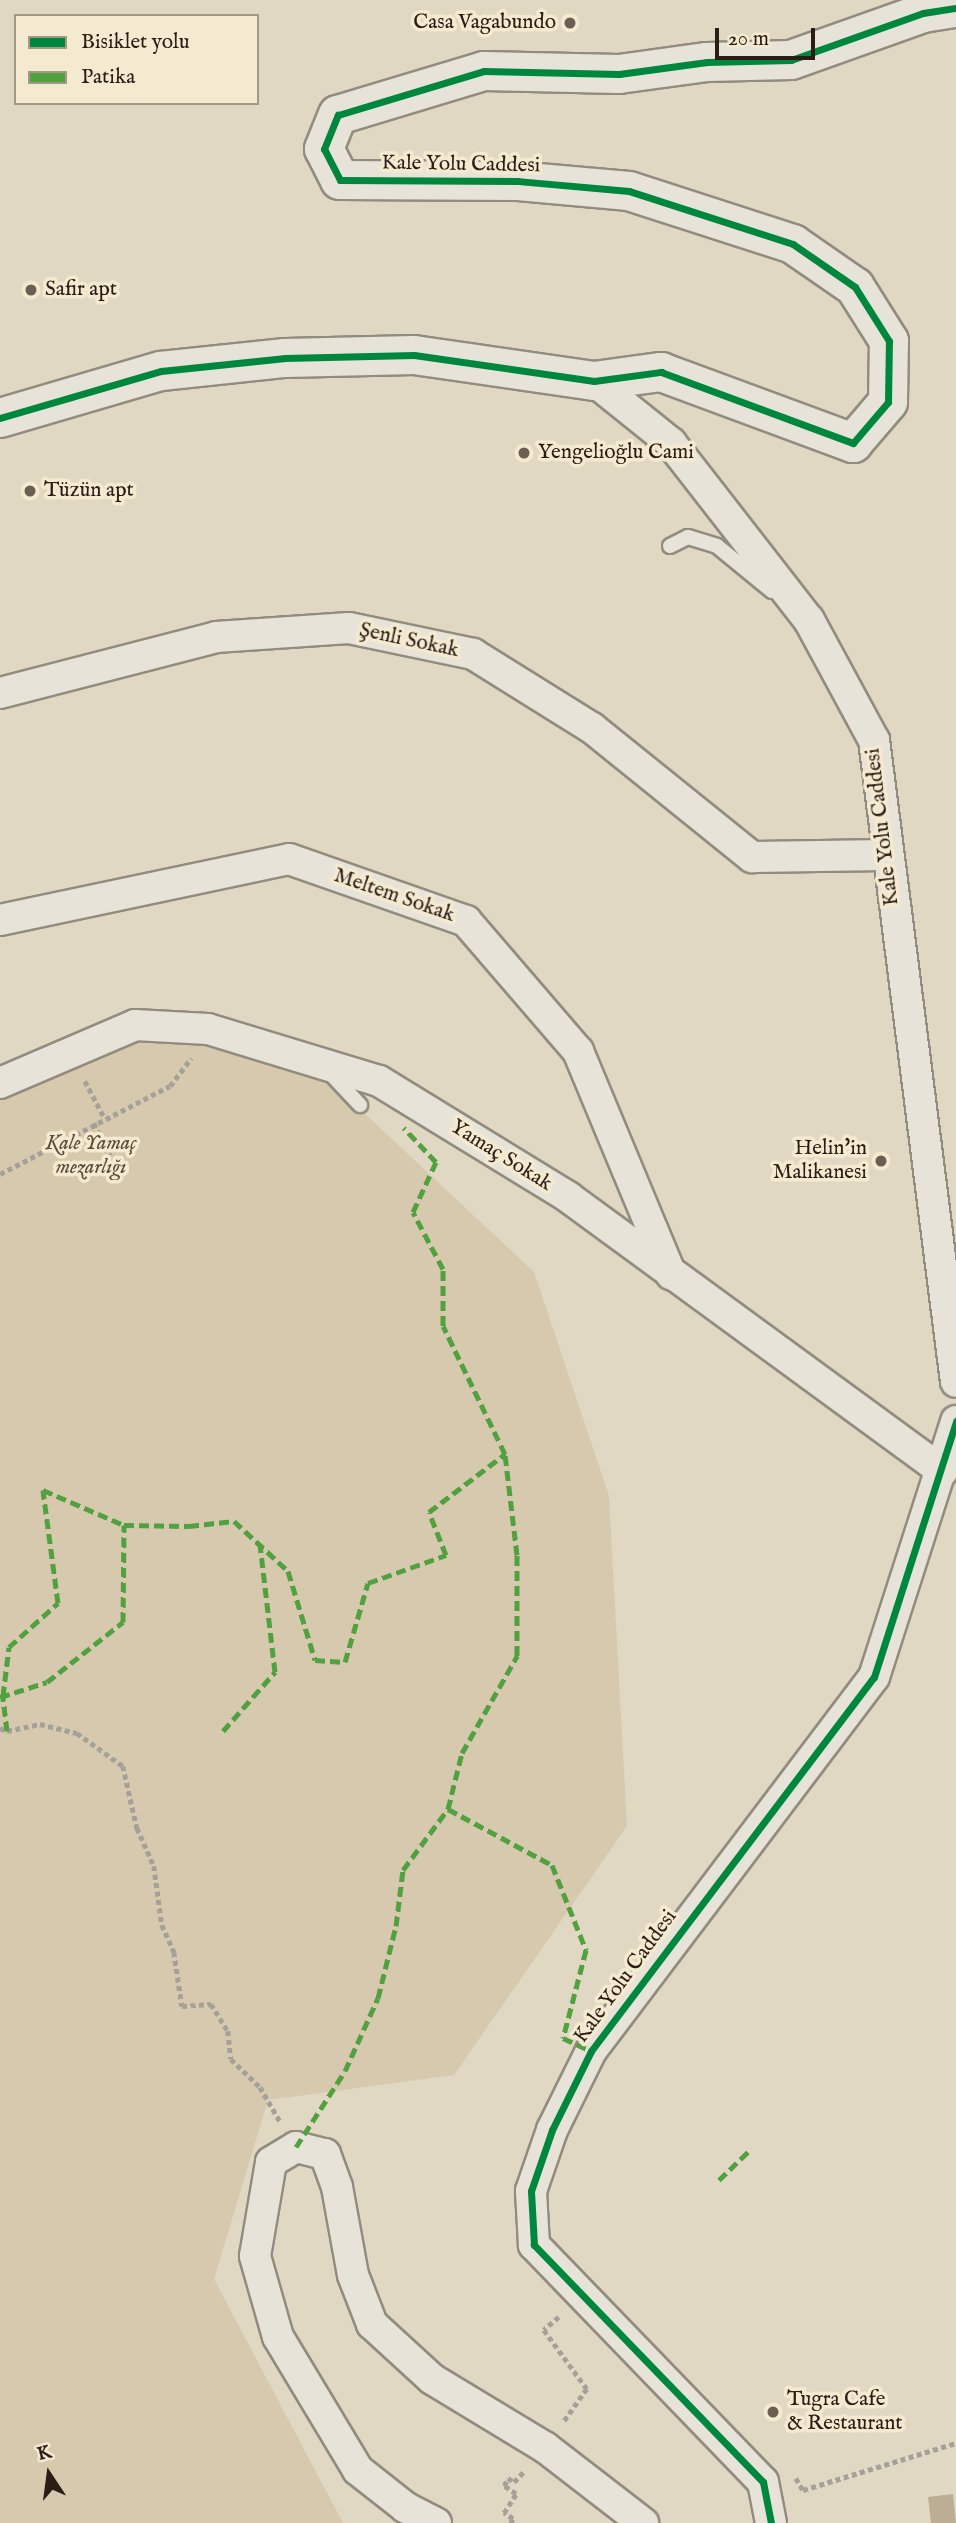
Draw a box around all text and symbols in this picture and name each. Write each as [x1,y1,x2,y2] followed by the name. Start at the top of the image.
[413,10,556,36] place label: Casa Vagabundo
[14,14,259,105] legend
[718,14,818,58] scale bar
[562,15,578,31] marker: Casa Vagabundo
[728,26,769,53] text: 20 m
[81,29,190,56] text: Bisiklet yolu
[81,64,135,91] text: Patika
[381,151,541,179] street label: Kale Yolu Caddesi
[45,277,117,303] place label: Safir apt
[23,282,39,298] marker: Safir apt
[538,440,694,466] place label: Yengelioğlu Cami
[516,445,532,461] marker: Yengelioğlu Cami
[44,478,134,504] place label: Tüzün apt
[22,483,38,499] marker: Tüzün apt
[357,618,461,664] street label: Şenli Sokak
[861,747,905,907] street label: Kale Yolu Caddesi
[330,864,458,928] street label: Meltem Sokak
[445,1115,557,1197] street label: Yamaç Sokak
[46,1131,136,1181] park label: Kale Yamaç mezarlığı
[773,1136,867,1186] place label: Helin'in Malikanesi
[873,1153,889,1169] marker: Helin'in Malikanesi
[569,1905,683,2049] street label: Kale Yolu Caddesi
[787,2387,903,2437] place label: Tugra Cafe & Restaurant
[765,2404,781,2420] marker: Tugra Cafe & Restaurant
[14,2439,84,2509] north arrow
[35,2440,54,2467] text: K

